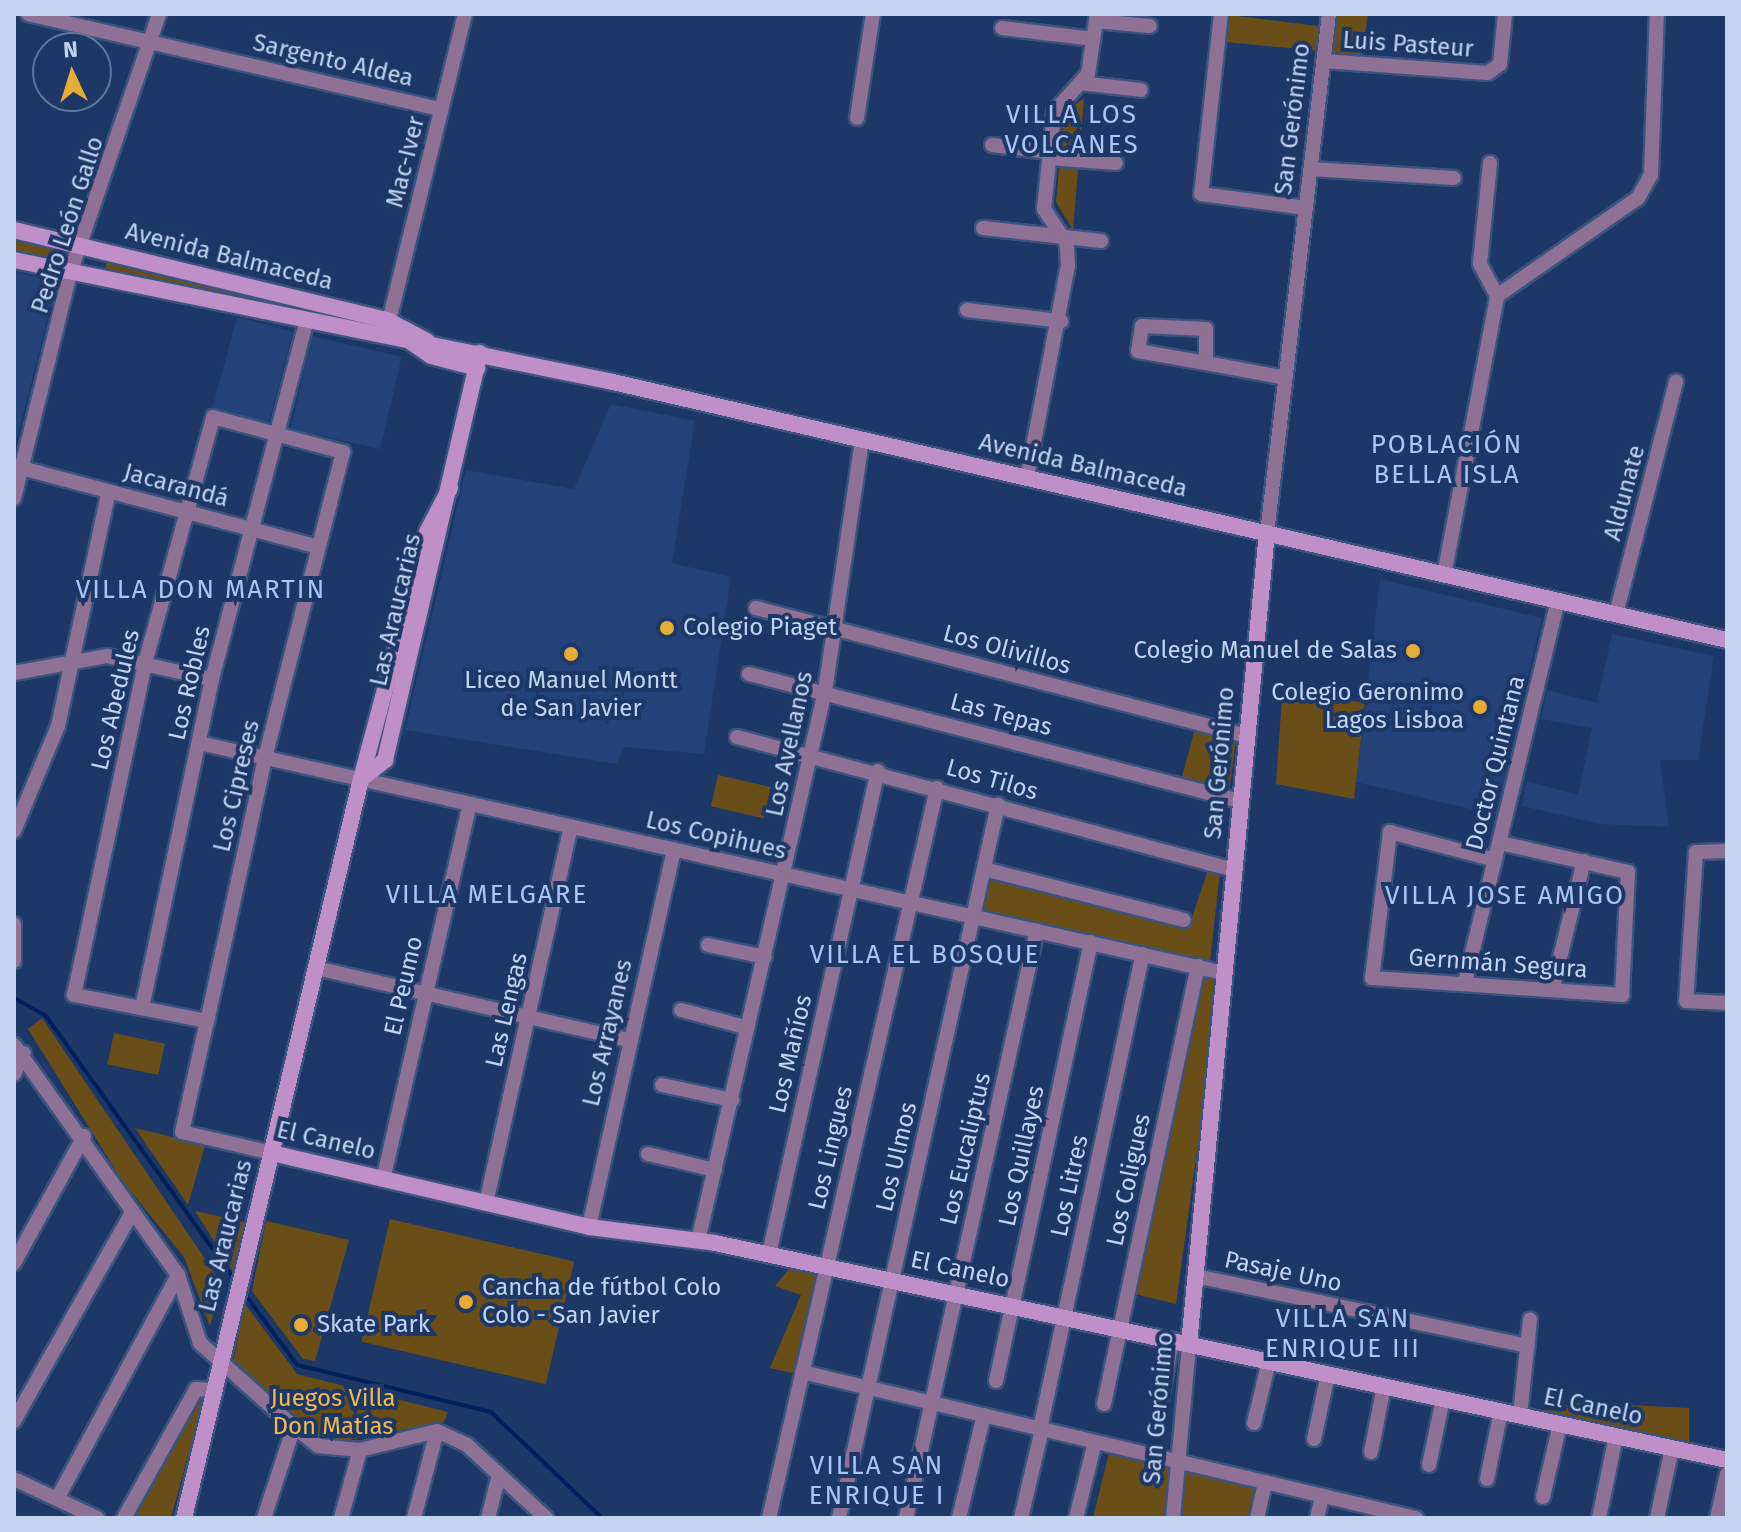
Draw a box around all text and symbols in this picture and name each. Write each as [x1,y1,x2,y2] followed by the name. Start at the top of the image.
[1342,26,1474,64] street label: Luis Pasteur
[250,29,416,93] street label: Sargento Aldea
[32,32,112,112] north arrow
[62,36,79,64] text: N
[1269,41,1317,197] street label: San Gerónimo
[1004,99,1140,160] district label: VILLA LOS VOLCANES
[381,113,431,211] street label: Mac-Iver
[26,133,110,317] street label: Pedro León Gallo
[122,217,336,297] street label: Avenida Balmaceda
[976,428,1190,504] street label: Avenida Balmaceda
[1371,429,1523,490] district label: POBLACIÓN BELLA ISLA
[1598,442,1652,544] street label: Aldunate
[120,458,232,514] street label: Jacarandá
[364,531,428,689] street label: Las Araucarias
[76,574,326,606] district label: VILLA DON MARTIN
[683,614,837,642] place label: Colegio Piaget
[658,619,676,637] marker: Colegio Piaget
[940,619,1074,681] street label: Los Olivillos
[163,623,217,743] street label: Los Robles
[86,627,146,773] street label: Los Abedules
[1134,637,1397,665] place label: Colegio Manuel de Salas
[1404,642,1422,660] marker: Colegio Manuel de Salas
[562,645,580,663] marker: Liceo Manuel Montt de San Javier
[464,667,678,723] place label: Liceo Manuel Montt de San Javier
[761,669,819,819] street label: Los Avellanos
[1460,673,1532,853] street label: Doctor Quintana
[1271,679,1464,735] place label: Colegio Geronimo Lagos Lisboa
[1199,686,1241,840] street label: San Gerónimo
[947,688,1055,742] street label: Las Tepas
[1471,698,1489,716] marker: Colegio Geronimo Lagos Lisboa
[208,717,266,855] street label: Los Cipreses
[943,753,1041,807] street label: Los Tilos
[643,806,789,866] street label: Los Copihues
[386,879,588,911] district label: VILLA MELGARE
[1385,880,1625,912] district label: VILLA JOSE AMIGO
[379,934,429,1038] street label: El Peumo
[810,939,1040,971] district label: VILLA EL BOSQUE
[1407,943,1589,985] street label: Gernmán Segura
[480,950,534,1070] street label: Las Lengas
[577,957,639,1109] street label: Los Arrayanes
[763,992,819,1116] street label: Los Mañíos
[934,1070,998,1228] street label: Los Eucaliptus
[803,1083,859,1213] street label: Los Lingues
[993,1083,1051,1229] street label: Los Quillayes
[870,1099,924,1215] street label: Los Ulmos
[1101,1111,1157,1249] street label: Los Coligues
[274,1116,378,1166] street label: El Canelo
[1045,1133,1095,1239] street label: Los Litres
[193,1157,259,1315] street label: Las Araucarias
[908,1245,1012,1295] street label: El Canelo
[1222,1246,1344,1298] street label: Pasaje Uno
[482,1274,721,1330] place label: Cancha de fútbol Colo Colo - San Javier
[457,1293,475,1311] marker: Cancha de fútbol Colo Colo - San Javier
[1265,1303,1421,1364] district label: VILLA SAN ENRIQUE III
[317,1311,430,1339] place label: Skate Park
[292,1316,310,1334] marker: Skate Park
[1138,1331,1180,1485] street label: San Gerónimo
[1541,1382,1645,1432] street label: El Canelo
[270,1385,396,1441] park label: Juegos Villa Don Matías
[809,1450,945,1512] district label: VILLA SAN ENRIQUE I

